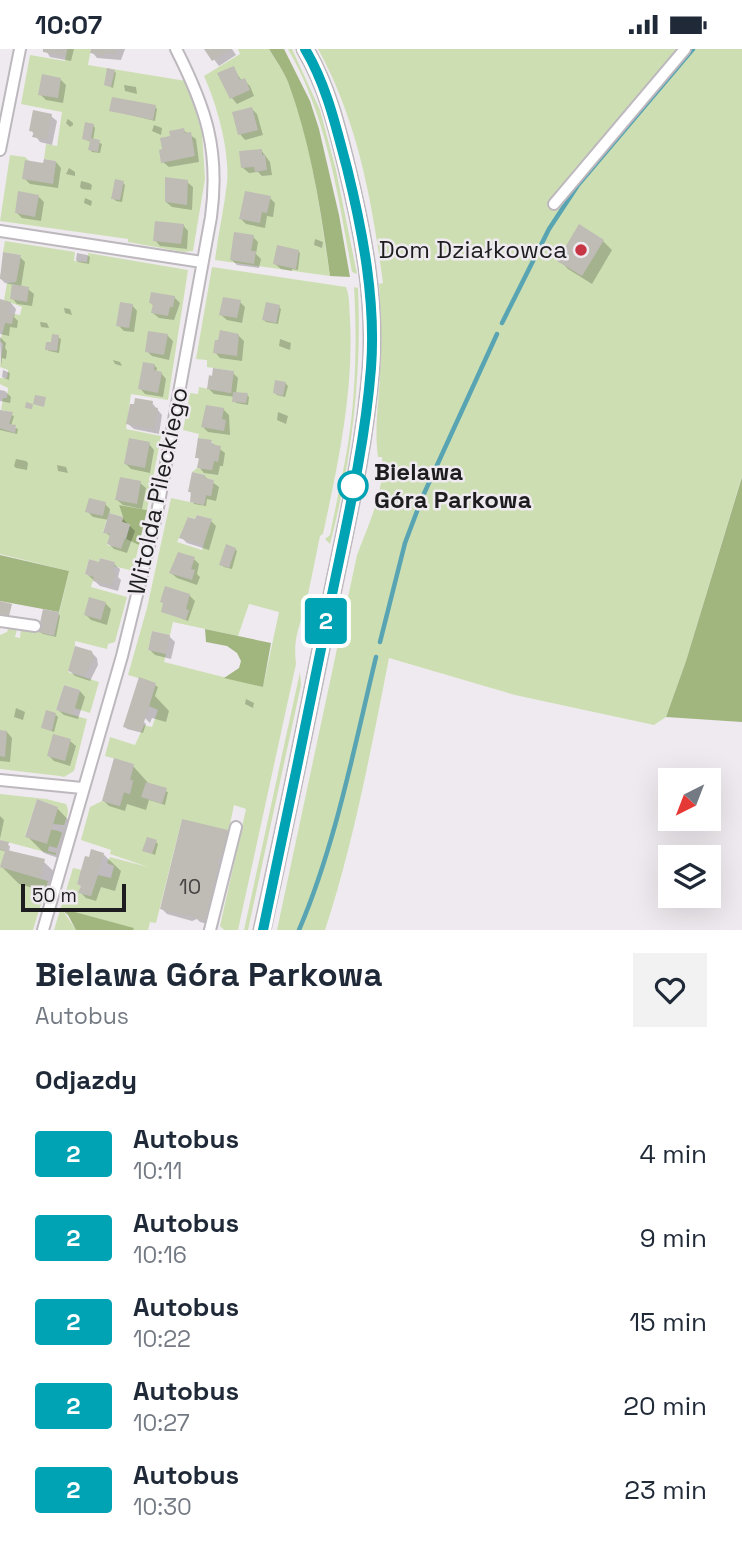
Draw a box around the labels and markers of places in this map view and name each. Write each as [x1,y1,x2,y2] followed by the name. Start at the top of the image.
[379,234,567,265] place label: Dom Działkowca
[573,242,589,258] marker: Dom Działkowca
[374,456,532,515] place label: Bielawa Góra Parkowa
[338,471,368,501] marker: Bielawa Góra Parkowa

